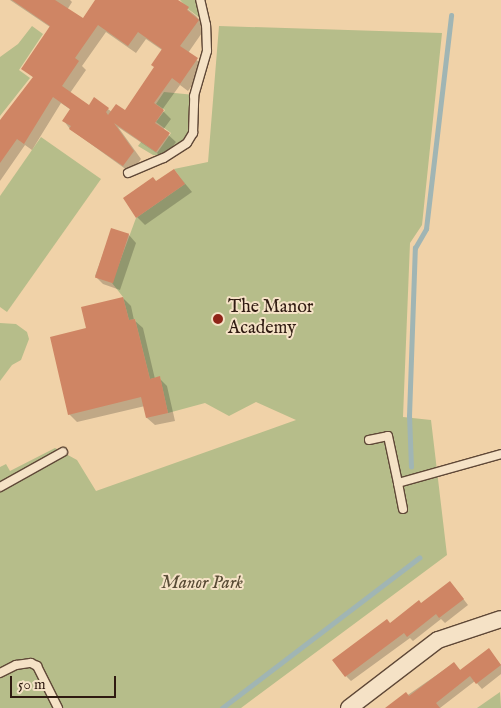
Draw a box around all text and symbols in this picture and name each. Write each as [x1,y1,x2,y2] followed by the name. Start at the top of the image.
[228,298,313,340] place label: The Manor Academy
[212,313,224,325] marker: The Manor Academy
[161,573,243,595] park label: Manor Park
[12,666,119,698] scale bar
[18,675,46,694] text: 50 m

